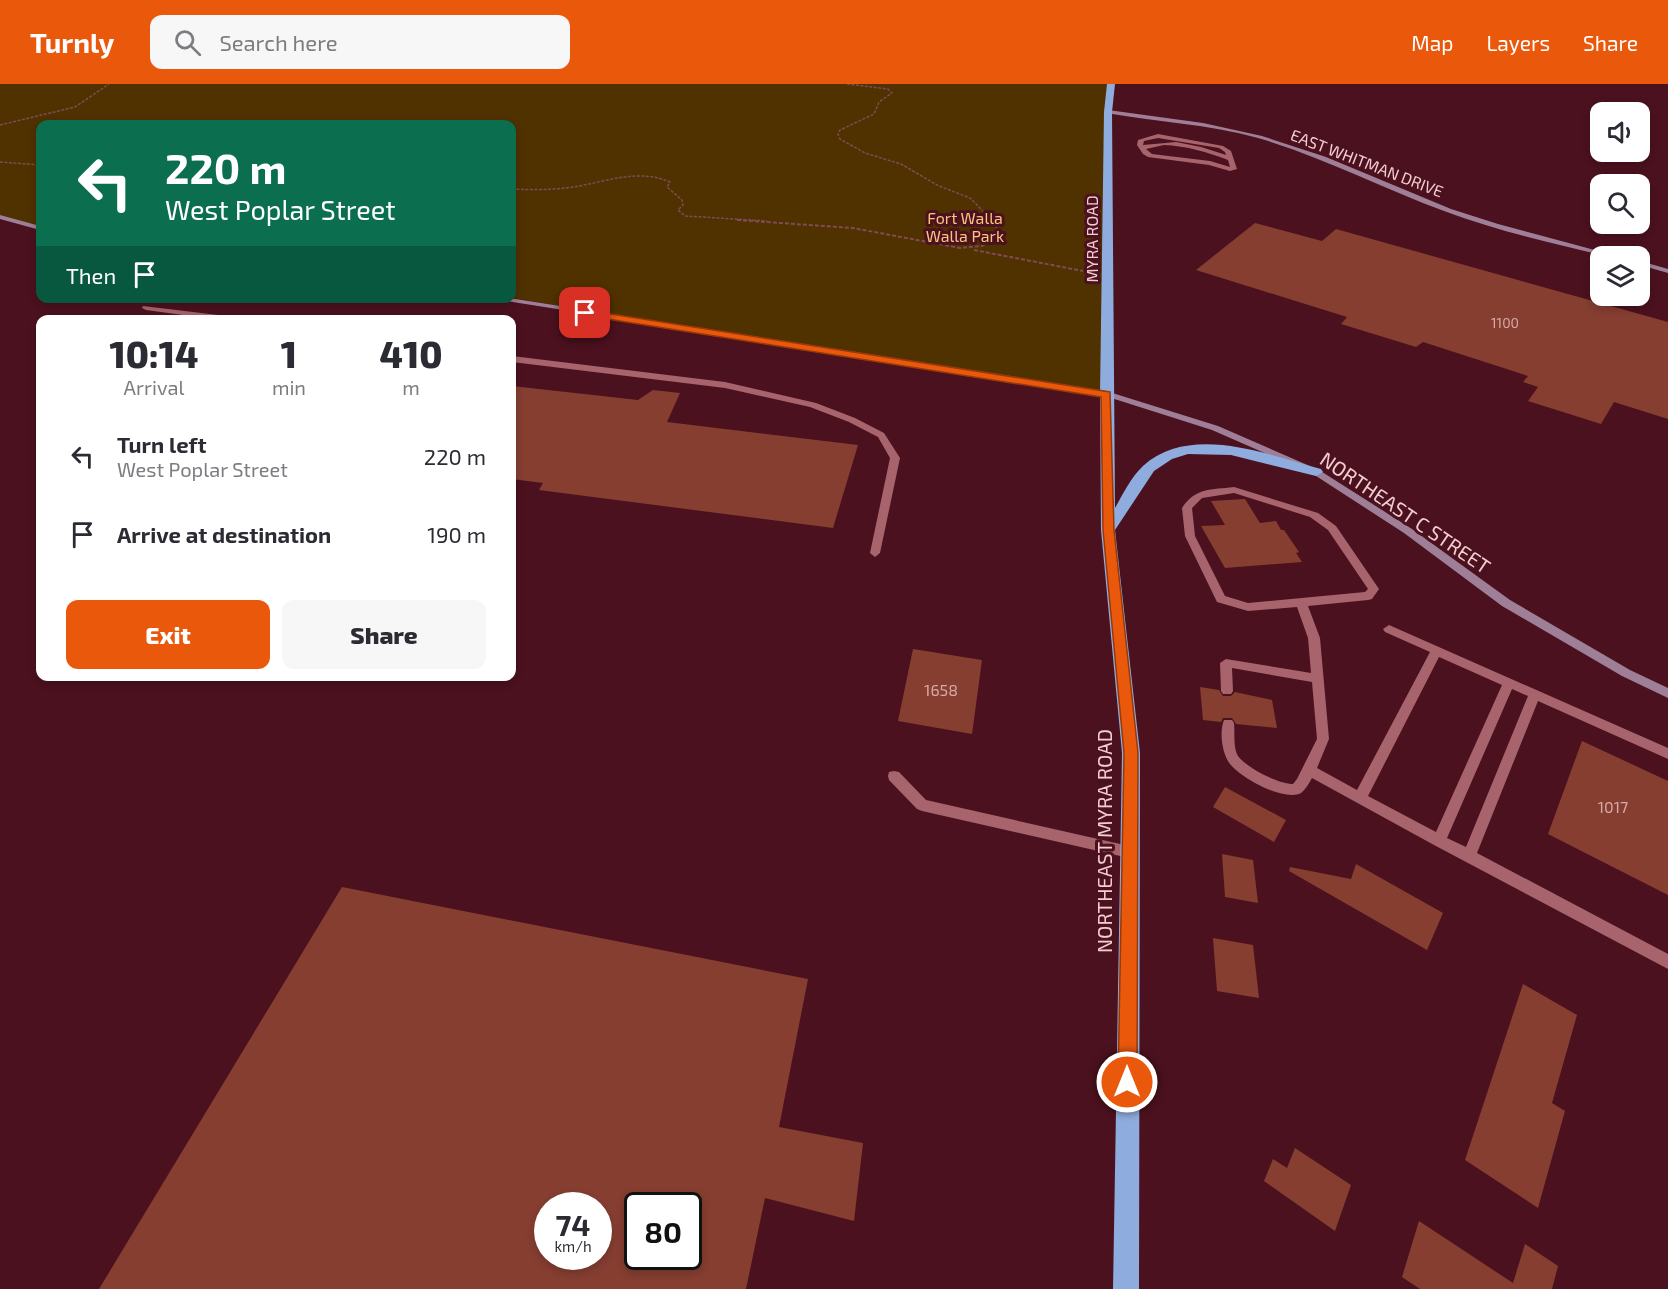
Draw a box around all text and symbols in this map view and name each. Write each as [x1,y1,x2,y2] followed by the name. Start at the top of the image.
[150,15,570,69] search box
[30,25,114,59] text: Turnly
[171,26,204,59] icon: search
[219,29,338,55] text: Search here
[1411,30,1453,55] text: Map
[1486,30,1550,55] text: Layers
[1583,30,1638,55] text: Share
[1590,102,1650,306] map controls
[1590,102,1650,162] button: sound
[1288,125,1446,200] street label: EAST WHITMAN DRIVE
[165,142,286,192] text: 220 m
[66,144,144,222] icon: left
[1590,174,1650,234] button: search
[165,193,396,225] text: West Poplar Street
[1082,195,1101,283] street label: MYRA ROAD
[926,208,1004,245] park label: Fort Walla Walla Park
[1590,246,1650,306] button: layers
[128,258,161,291] icon: arrive
[66,262,116,288] text: Then
[559,287,610,338] pin
[568,296,601,329] icon: arrive
[1491,314,1519,331] house number: 1100
[110,332,198,375] text: 10:14
[281,332,297,375] text: 1
[380,332,442,375] text: 410
[124,375,184,399] text: Arrival
[272,375,306,399] text: min
[402,375,420,399] text: m
[117,431,206,457] text: Turn left
[66,440,99,473] icon: left
[424,443,486,469] text: 220 m
[1316,446,1496,578] street label: NORTHEAST C STREET
[117,457,288,481] text: West Poplar Street
[66,518,99,551] icon: arrive
[117,521,331,547] text: Arrive at destination
[427,521,486,547] text: 190 m
[66,600,270,669] button: Exit
[282,600,486,669] button: Share
[924,680,958,699] house number: 1658
[1092,729,1116,953] street label: NORTHEAST MYRA ROAD
[1598,797,1628,816] house number: 1017
[1095,1050,1159,1114] position arrow
[624,1192,702,1270] speed limit sign: 80
[556,1206,590,1242] text: 74
[554,1237,592,1255] text: km/h

